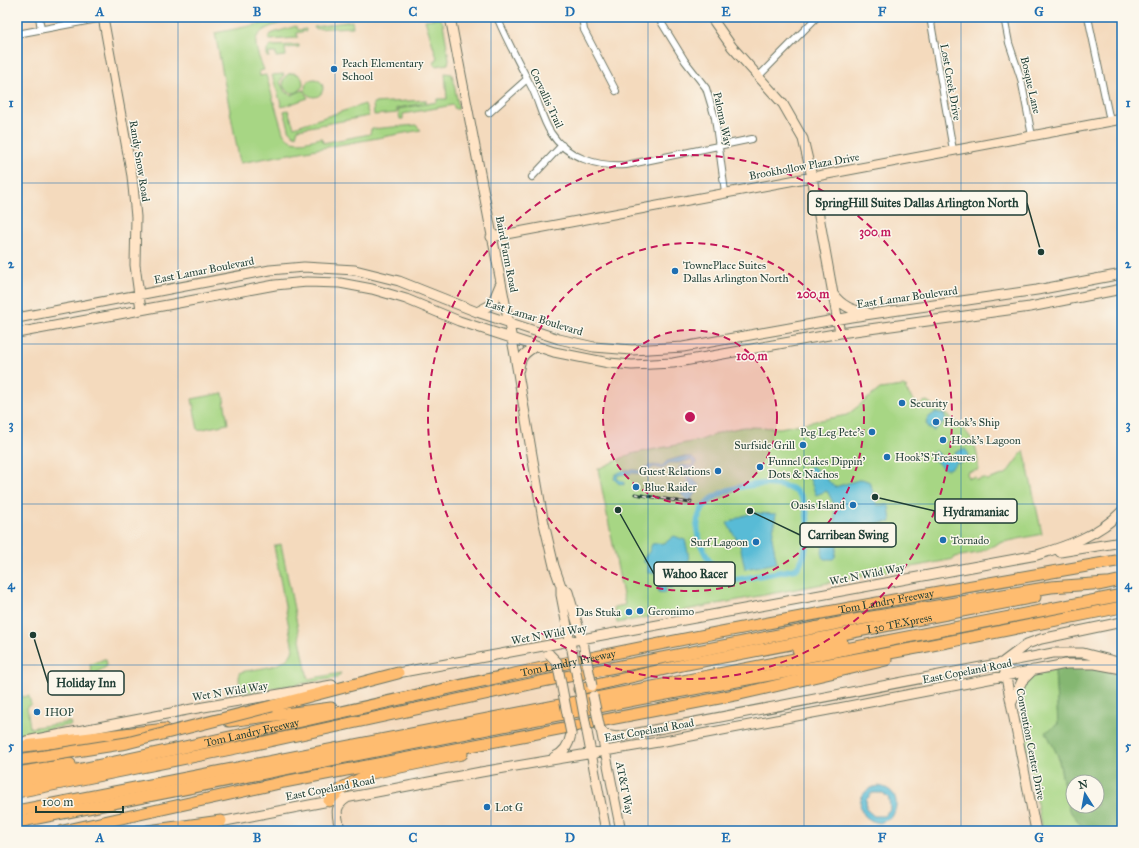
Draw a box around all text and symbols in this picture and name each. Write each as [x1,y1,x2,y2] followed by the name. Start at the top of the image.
[95,4,105,20] text: A
[253,4,262,20] text: B
[409,4,418,20] text: C
[565,4,575,20] text: D
[721,4,731,20] text: E
[878,4,887,20] text: F
[1034,4,1044,20] text: G
[937,43,964,122] street label: Lost Creek Drive
[1017,55,1043,116] street label: Bosque Lane
[342,57,424,83] place label: Peach Elementary School
[329,64,339,74] marker: Peach Elementary School
[527,66,566,130] street label: Corvallis Trail
[710,91,735,148] street label: Paloma Way
[8,95,14,111] text: 1
[1125,95,1131,111] text: 1
[127,119,152,203] street label: Randy Snow Road
[748,150,861,183] street label: Brookhollow Plaza Drive
[808,191,1027,215] callout: SpringHill Suites Dallas Arlington North
[815,196,1019,211] text: SpringHill Suites Dallas Arlington North
[493,215,520,294] street label: Baird Farm Road
[859,225,892,240] text: 300 m
[153,254,256,287] street label: East Lamar Boulevard
[8,256,15,272] text: 2
[1125,256,1132,272] text: 2
[683,259,789,285] place label: TownePlace Suites Dallas Arlington North
[670,266,680,276] marker: TownePlace Suites Dallas Arlington North
[856,284,959,311] street label: East Lamar Boulevard
[797,287,830,301] text: 200 m
[483,296,585,339] street label: East Lamar Boulevard
[736,349,769,363] text: 100 m
[910,397,948,410] place label: Security
[897,398,907,408] marker: Security
[683,410,697,424] centre of rings
[944,416,1000,429] place label: Hook's Ship
[8,417,14,433] text: 3
[931,417,941,427] marker: Hook's Ship
[1125,417,1131,433] text: 3
[800,426,864,439] place label: Peg Leg Pete's
[867,427,877,437] marker: Peg Leg Pete's
[951,434,1021,447] place label: Hook's Lagoon
[938,435,948,445] marker: Hook's Lagoon
[734,439,795,452] place label: Surfside Grill
[798,440,808,450] marker: Surfside Grill
[895,451,975,464] place label: Hook'S Treasures
[882,452,892,462] marker: Hook'S Treasures
[768,455,866,481] place label: Funnel Cakes Dippin' Dots & Nachos
[755,462,765,472] marker: Funnel Cakes Dippin' Dots & Nachos
[639,465,710,478] place label: Guest Relations
[713,466,723,476] marker: Guest Relations
[644,481,697,494] place label: Blue Raider
[631,482,641,492] marker: Blue Raider
[791,499,845,512] place label: Oasis Island
[935,499,1017,523] callout: Hydramaniac
[848,500,858,510] marker: Oasis Island
[943,505,1009,520] text: Hydramaniac
[800,523,896,547] callout: Carribean Swing
[808,528,889,543] text: Carribean Swing
[951,534,989,547] place label: Tornado
[938,535,948,545] marker: Tornado
[690,536,748,549] place label: Surf Lagoon
[751,537,761,547] marker: Surf Lagoon
[828,561,907,588] street label: Wet N Wild Way
[654,562,735,586] callout: Wahoo Racer
[662,567,728,581] text: Wahoo Racer
[7,577,15,593] text: 4
[1124,577,1132,593] text: 4
[838,586,936,617] street label: Tom Landry Freeway
[648,605,694,618] place label: Geronimo
[575,606,621,619] place label: Das Stuka
[635,606,645,616] marker: Geronimo
[624,607,634,617] marker: Das Stuka
[866,611,933,636] street label: I 30 TEXpress
[510,621,589,648] street label: Wet N Wild Way
[520,647,618,679] street label: Tom Landry Freeway
[921,656,1013,687] street label: East Copeland Road
[48,671,124,695] callout: Holiday Inn
[56,676,117,691] text: Holiday Inn
[191,679,270,704] street label: Wet N Wild Way
[1013,687,1048,802] street label: Convention Center Drive
[45,706,74,719] place label: IHOP
[32,707,42,717] marker: IHOP
[203,716,301,750] street label: Tom Landry Freeway
[603,716,695,745] street label: East Copeland Road
[8,738,15,754] text: 5
[1125,738,1132,754] text: 5
[613,760,636,816] street label: AT&T Way
[284,773,376,804] street label: East Copeland Road
[1065,774,1105,814] north arrow
[1077,777,1090,792] text: N
[36,788,123,814] scale bar
[42,795,73,809] text: 100 m
[495,801,523,814] place label: Lot G
[482,802,492,812] marker: Lot G
[95,830,105,846] text: A
[253,830,262,846] text: B
[409,830,418,846] text: C
[565,830,575,846] text: D
[721,830,731,846] text: E
[878,830,887,846] text: F
[1034,830,1044,846] text: G

